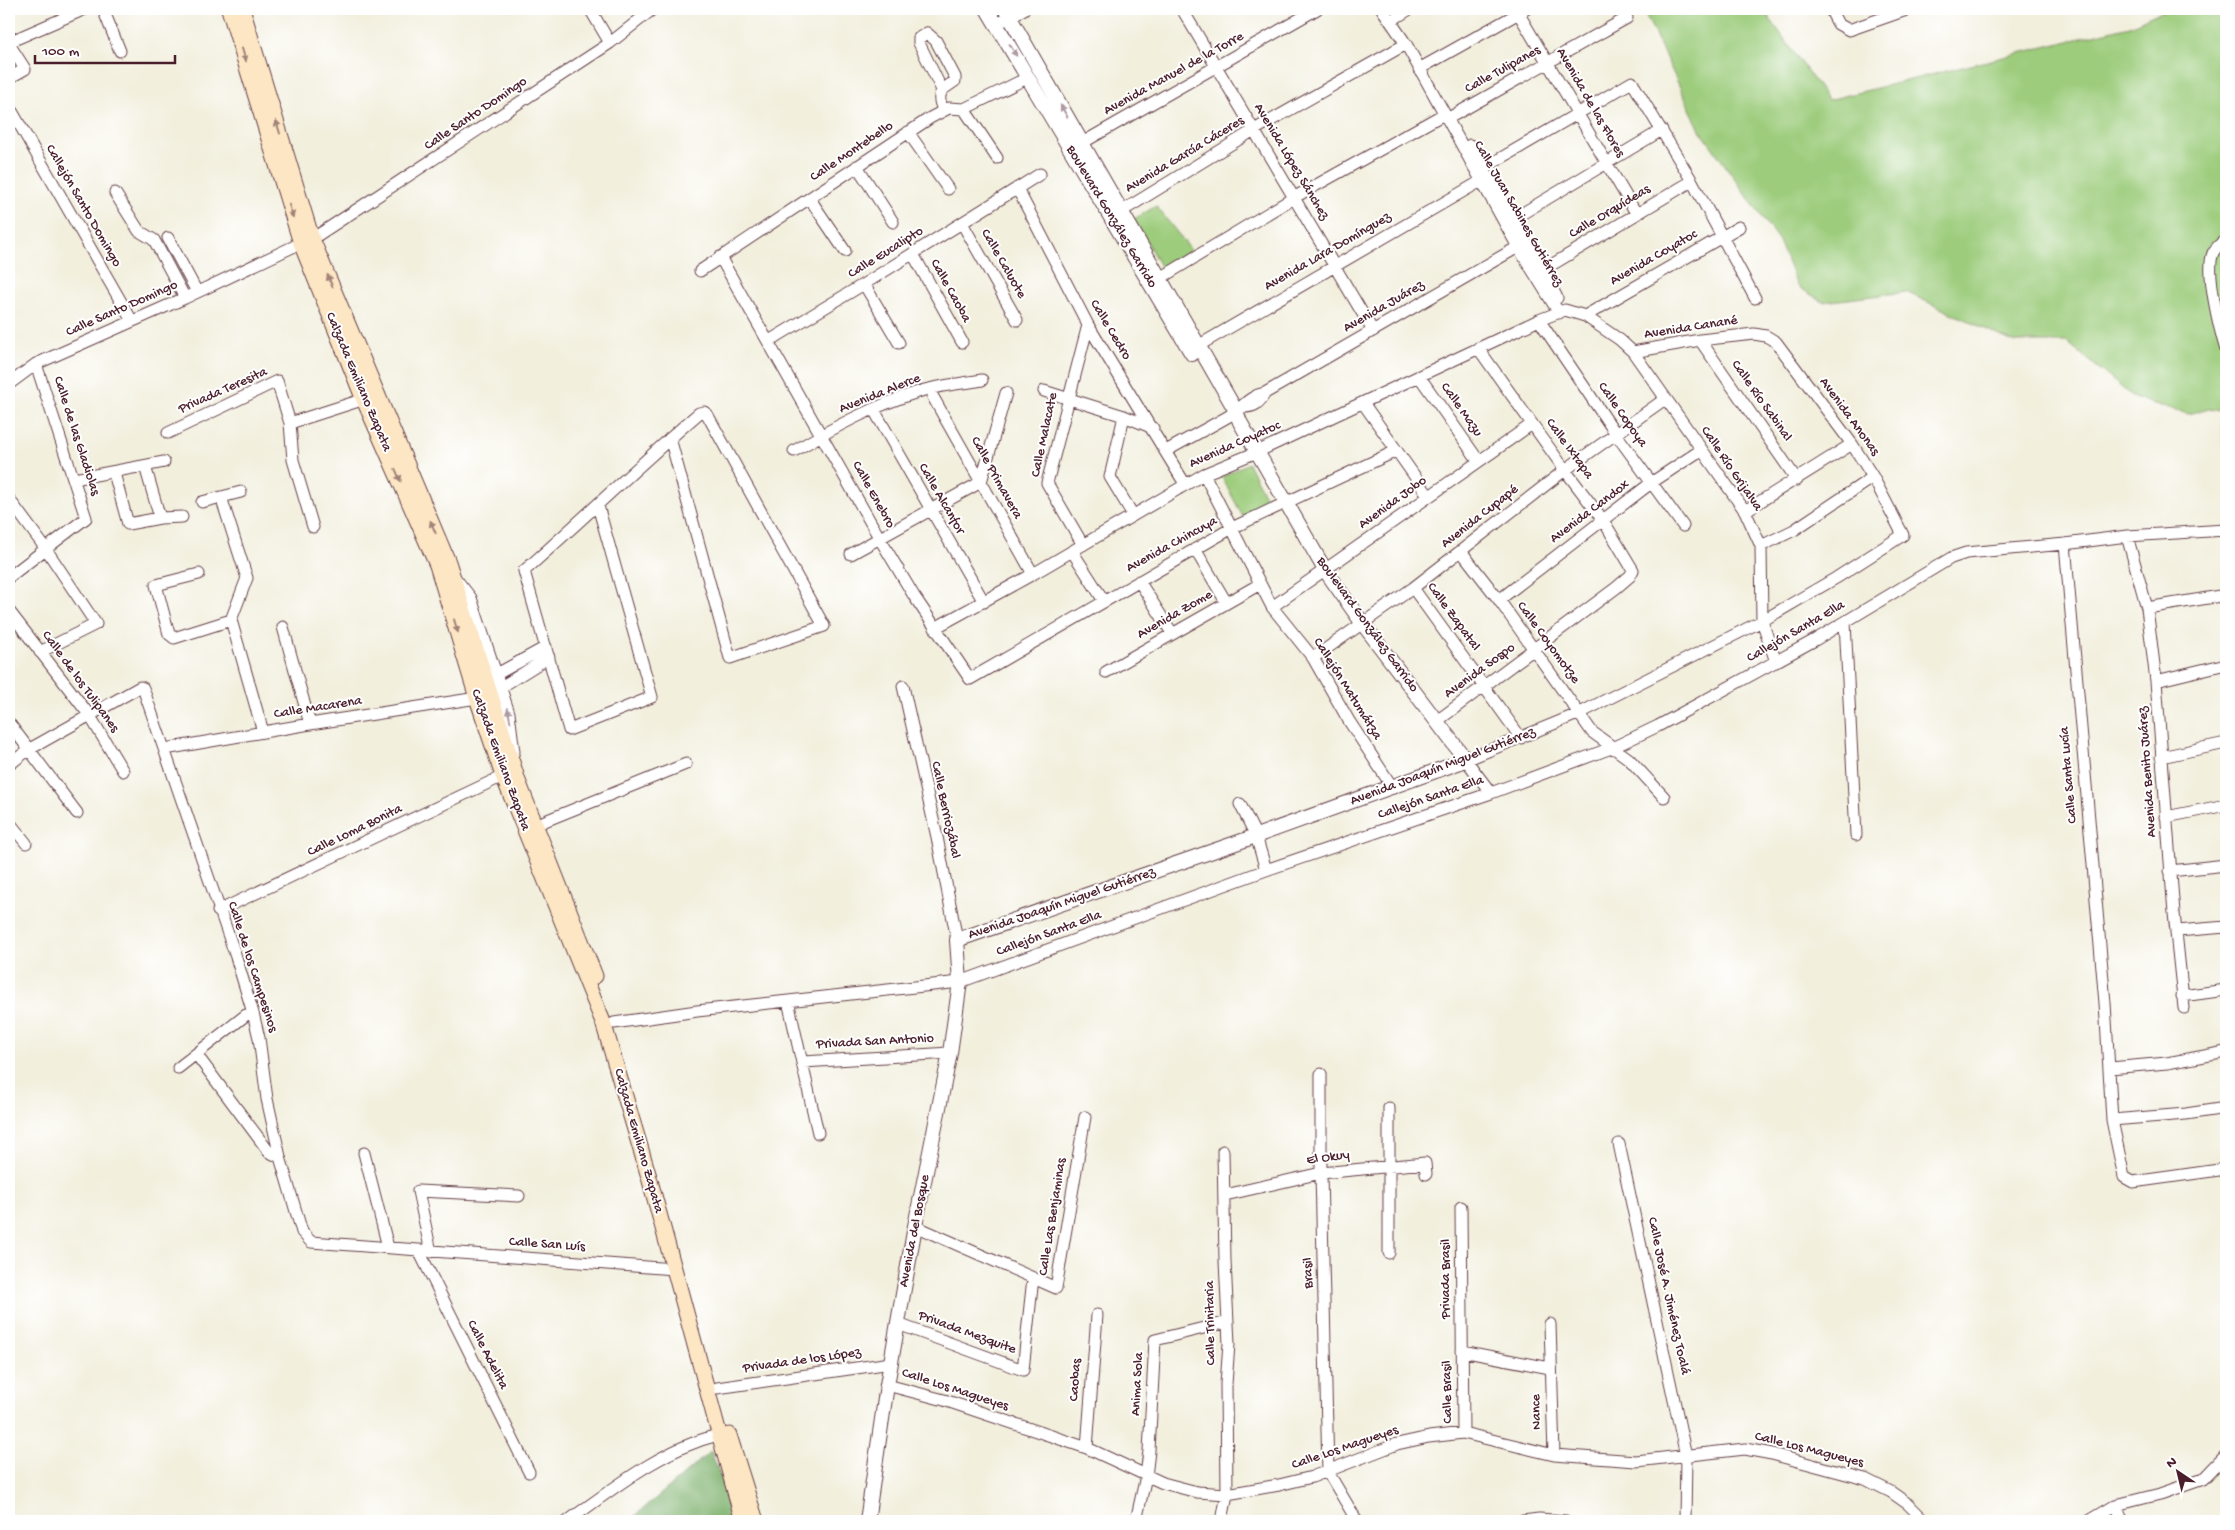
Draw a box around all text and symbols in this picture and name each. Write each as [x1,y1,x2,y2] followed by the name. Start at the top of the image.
[1101,28,1248,120] street label: Avenida Manuel de la Torre
[35,32,175,64] scale bar
[1462,42,1545,98] street label: Calle Tulipanes
[41,43,80,61] text: 100 m
[1008,44,1018,57] one-way arrow
[1552,45,1629,161] street label: Avenida de las Flores
[240,48,248,63] one-way arrow
[421,73,531,155] street label: Calle Santo Domingo
[1249,101,1333,224] street label: Avenida López Sánchez
[1059,104,1068,117] one-way arrow
[1122,112,1248,197] street label: Avenida García Cáceres
[807,118,897,186] street label: Calle Montebello
[274,119,282,134] one-way arrow
[1469,138,1567,291] street label: Calle Juan Sabines Gutiérrez
[41,142,125,270] street label: Callejón Santo Domingo
[1061,142,1160,291] street label: Boulevard González Garrido
[1566,181,1654,243] street label: Calle Orquídeas
[288,203,296,218] one-way arrow
[1262,208,1395,295] street label: Avenida Lara Domínguez
[845,223,927,283] street label: Calle Eucalipto
[976,226,1030,302] street label: Calle Caluote
[1607,226,1702,290] street label: Avenida Coyatoc
[926,256,975,327] street label: Calle Caoba
[325,274,333,288] one-way arrow
[63,277,181,341] street label: Calle Santo Domingo
[1340,277,1428,337] street label: Avenida Juárez
[1085,297,1135,363] street label: Calle Cedro
[321,310,396,455] street label: Calzada Emiliano Zapata
[1643,312,1740,344] street label: Avenida Canané
[1727,357,1795,445] street label: Calle Río Sabinal
[175,363,271,419] street label: Privada Teresita
[837,370,924,418] street label: Avenida Alerce
[49,374,104,499] street label: Calle de las Gladiolas
[1815,375,1884,460] street label: Avenida Anonas
[1593,379,1651,452] street label: Calle Copoya
[1436,380,1486,441] street label: Calle Mazu
[1028,390,1062,479] street label: Calle Malacate
[1541,415,1597,484] street label: Calle Ixtapa
[1187,417,1284,473] street label: Avenida Coyatoc
[1696,423,1766,516] street label: Calle Río Grijalva
[966,434,1026,523] street label: Calle Primavera
[848,458,898,532] street label: Calle Enebro
[914,460,969,538] street label: Calle Alcanfor
[394,468,402,482] one-way arrow
[1356,473,1430,533] street label: Avenida Jobo
[1547,476,1634,548] street label: Avenida Candox
[1438,481,1523,553] street label: Avenida Cupapé
[1124,512,1222,577] street label: Avenida Chincuya
[429,520,437,534] one-way arrow
[1312,553,1422,696] street label: Boulevard González Garrido
[1423,580,1483,654] street label: Calle Zapatal
[1134,586,1216,643] street label: Avenida Zome
[1744,596,1849,667] street label: Callejón Santa Ella
[1512,599,1584,688] street label: Calle Coyomotze
[452,619,460,634] one-way arrow
[37,628,123,737] street label: Calle de los Tulipanes
[1309,635,1386,744] street label: Callejón Matumátza
[1441,640,1519,702] street label: Avenida Sospo
[466,687,534,834] street label: Calzada Emiliano Zapata
[273,692,364,723] street label: Calle Macarena
[2135,705,2161,838] street label: Avenida Benito Juárez
[504,707,512,723] one-way arrow
[1348,724,1539,810] street label: Avenida Joaquín Miguel Gutiérrez
[2056,725,2082,824] street label: Calle Santa Lucía
[926,760,964,860] street label: Calle Berriozábal
[1376,772,1487,824] street label: Callejón Santa Ella
[305,800,406,861] street label: Calle Loma Bonita
[966,864,1159,944] street label: Avenida Joaquín Miguel Gutiérrez
[223,900,281,1035] street label: Calle de los Campesinos
[994,907,1105,961] street label: Callejón Santa Ella
[815,1030,934,1054] street label: Privada San Antonio
[609,1067,667,1216] street label: Calzada Emiliano Zapata
[1305,1147,1351,1169] street label: El Okuy
[1035,1156,1071,1277] street label: Calle Las Benjaminas
[896,1173,934,1289] street label: Avenida del Bosque
[1643,1216,1693,1378] street label: Calle José A. Jiménez Toalá
[508,1234,586,1256] street label: Calle San Luís
[1438,1239,1455,1320] street label: Privada Brasil
[1300,1257,1318,1290] street label: Brasil
[1202,1279,1220,1365] street label: Calle Trinitaria
[915,1307,1019,1359] street label: Privada Mezquite
[462,1318,512,1394] street label: Calle Adelita
[741,1344,863,1378] street label: Privada de los López
[1128,1351,1148,1416] street label: Anima Sola
[1066,1357,1086,1402] street label: Caobas
[1439,1360,1457,1424] street label: Calle Brasil
[899,1365,1011,1416] street label: Calle Los Magueyes
[1528,1393,1546,1430] street label: Nance
[1290,1422,1401,1474] street label: Calle Los Magueyes
[1753,1428,1866,1472] street label: Calle Los Magueyes
[2152,1448,2202,1498] north arrow
[2163,1454,2181,1473] text: N

